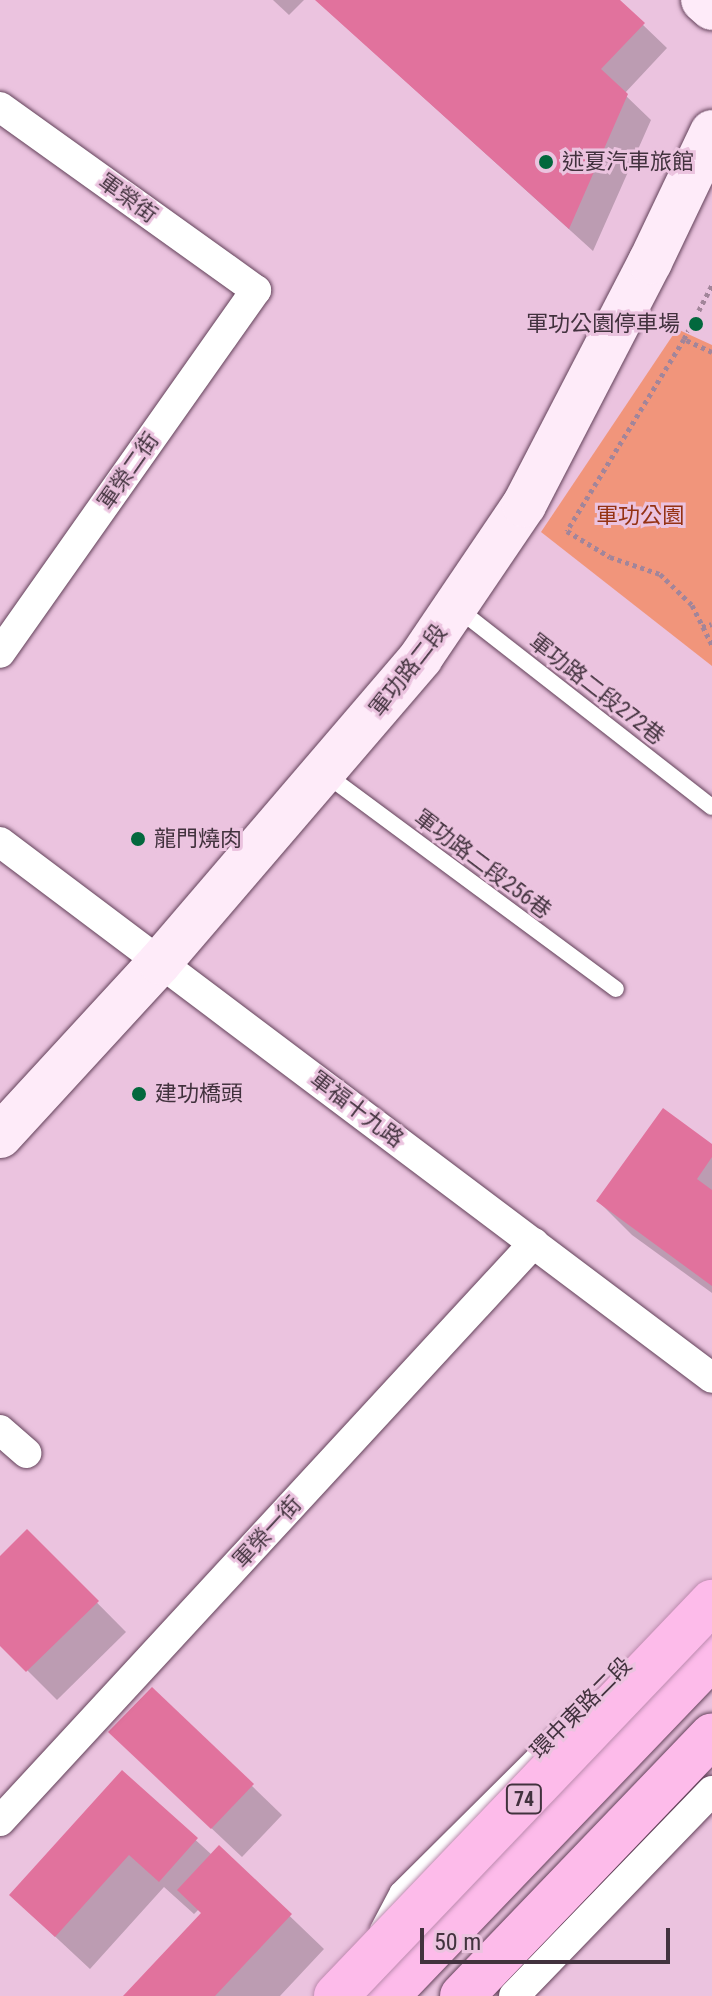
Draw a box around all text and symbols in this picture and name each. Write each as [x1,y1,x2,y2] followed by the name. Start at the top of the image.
[562,149,694,175] place label: 述夏汽車旅館
[537,153,555,171] marker: 述夏汽車旅館
[94,168,162,228] street label: 軍榮街
[526,311,680,337] place label: 軍功公園停車場
[687,315,705,333] marker: 軍功公園停車場
[92,427,164,515] street label: 軍榮二街
[596,503,684,529] park label: 軍功公園
[364,619,452,721] street label: 軍功路二段
[524,628,670,750] street label: 軍功路二段272巷
[409,804,557,924] street label: 軍功路二段256巷
[154,826,242,852] place label: 龍門燒肉
[129,830,147,848] marker: 龍門燒肉
[305,1065,409,1153] street label: 軍福十九路
[155,1081,243,1107] place label: 建功橋頭
[130,1085,148,1103] marker: 建功橋頭
[227,1491,307,1573] street label: 軍榮一街
[525,1652,637,1764] street label: 環中東路二段
[504,1783,544,1815] road number: 74
[424,1912,674,1962] scale bar
[434,1928,481,1956] text: 50 m

